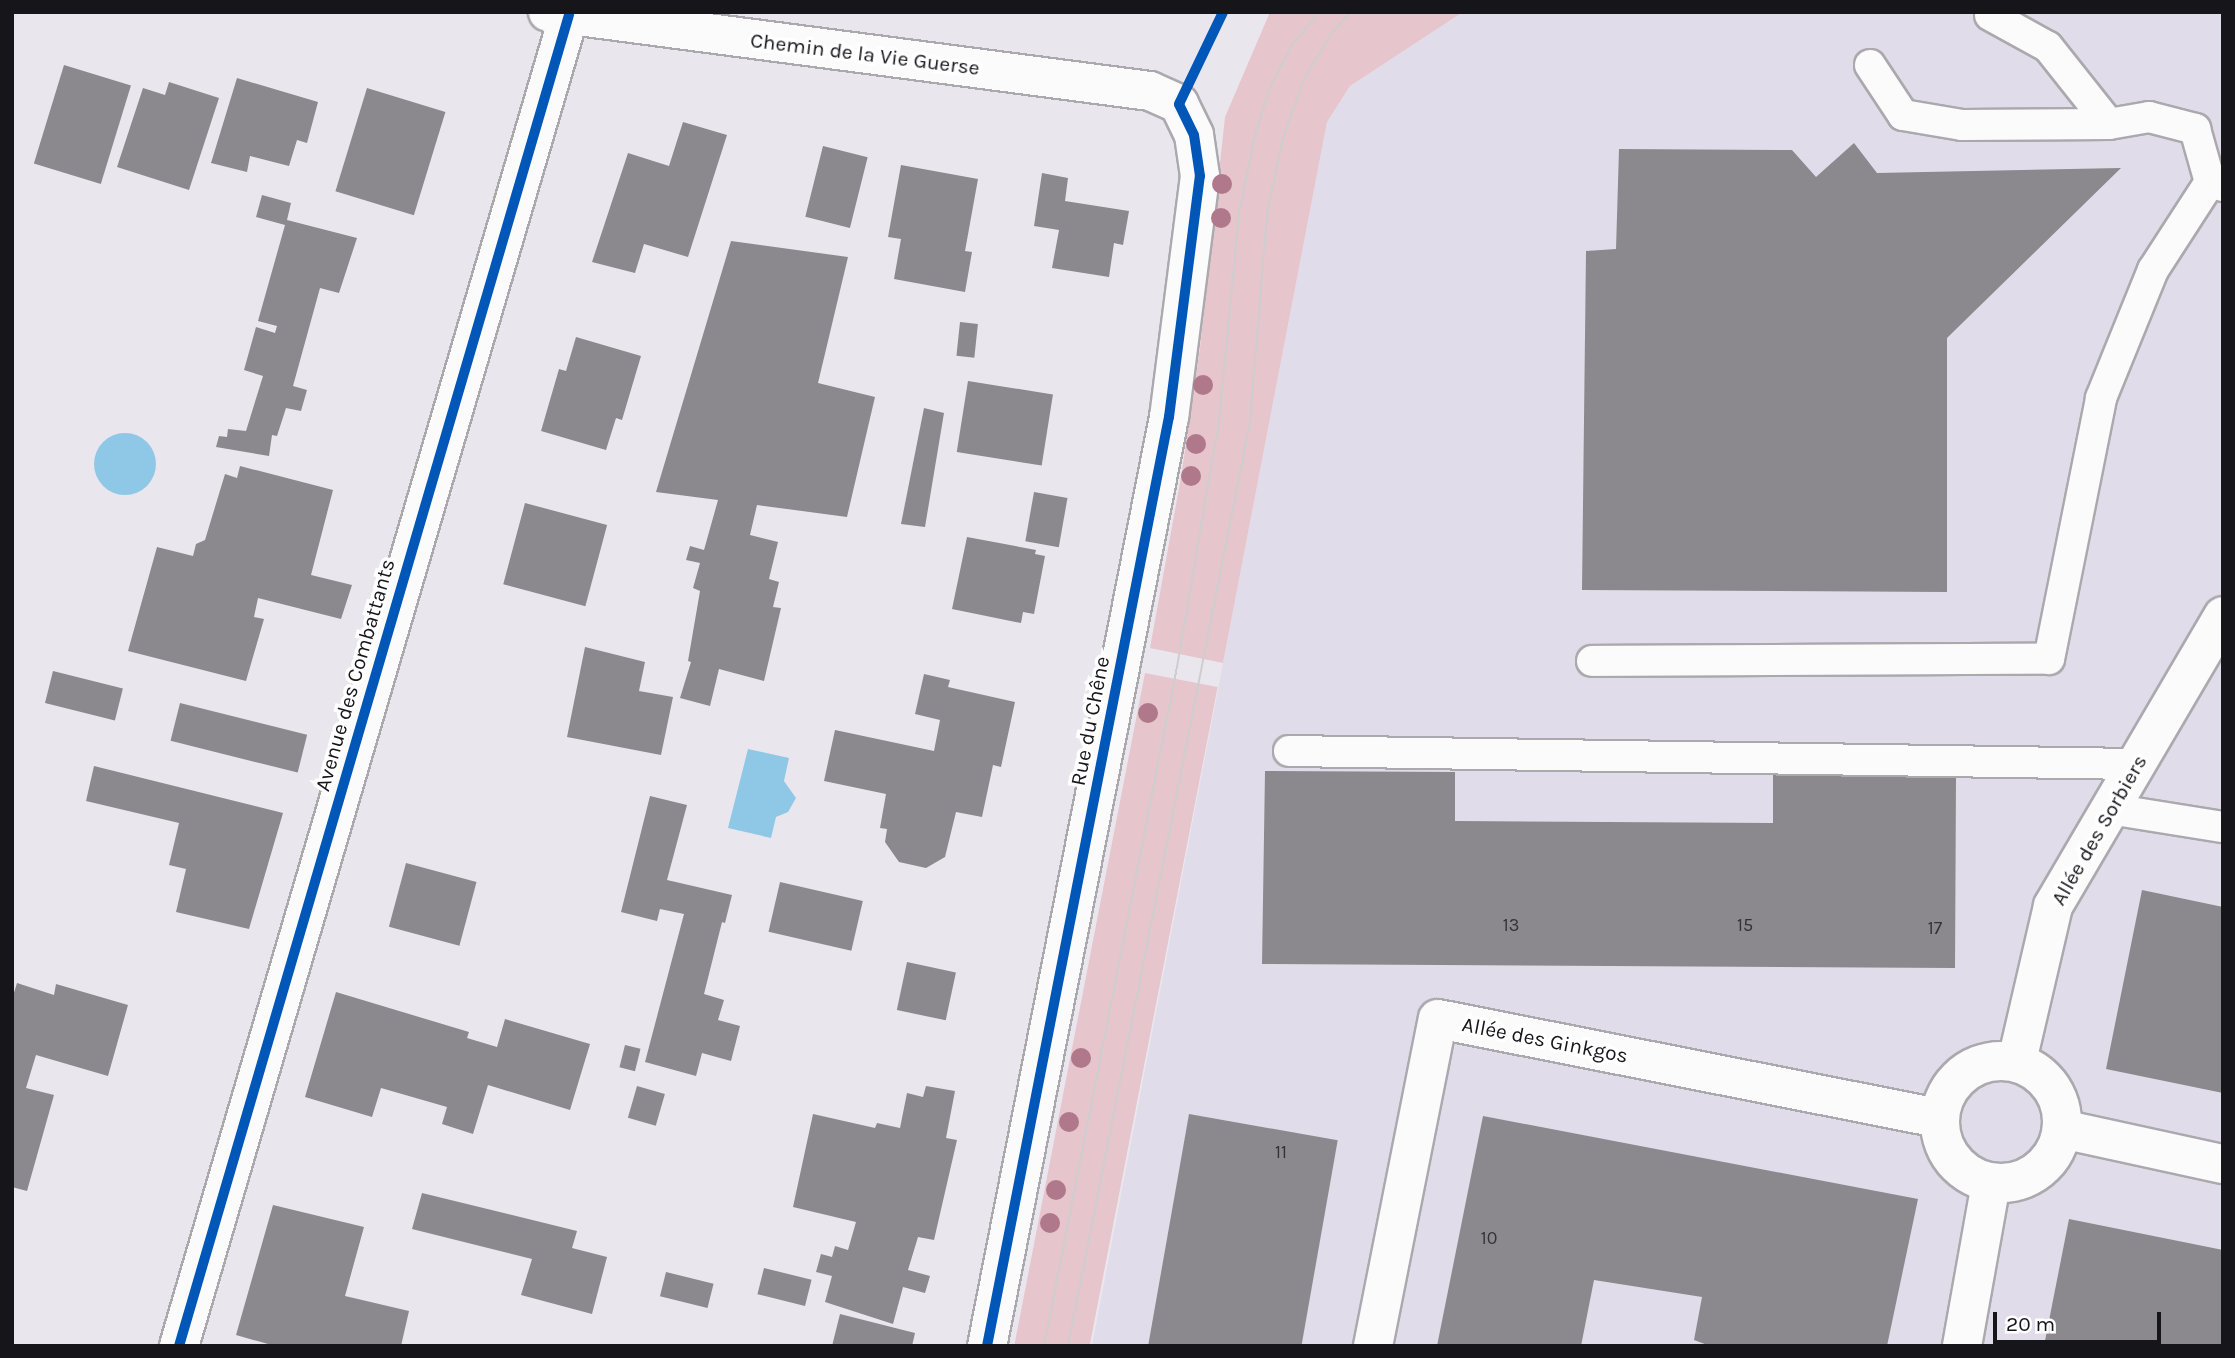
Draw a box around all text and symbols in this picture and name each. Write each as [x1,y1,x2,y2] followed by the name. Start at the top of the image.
[749,27,981,81] street label: Chemin de la Vie Guerse
[310,556,400,794] street label: Avenue des Combattants
[1065,654,1115,788] street label: Rue du Chêne
[2046,750,2152,910] street label: Allée des Sorbiers
[1503,914,1519,936] house number: 13
[1737,914,1753,936] house number: 15
[1928,917,1942,939] house number: 17
[1460,1012,1630,1068] street label: Allée des Ginkgos
[1275,1141,1287,1163] house number: 11
[1481,1227,1497,1249] house number: 10
[1997,1298,2165,1342] scale bar
[2006,1312,2055,1336] text: 20 m

